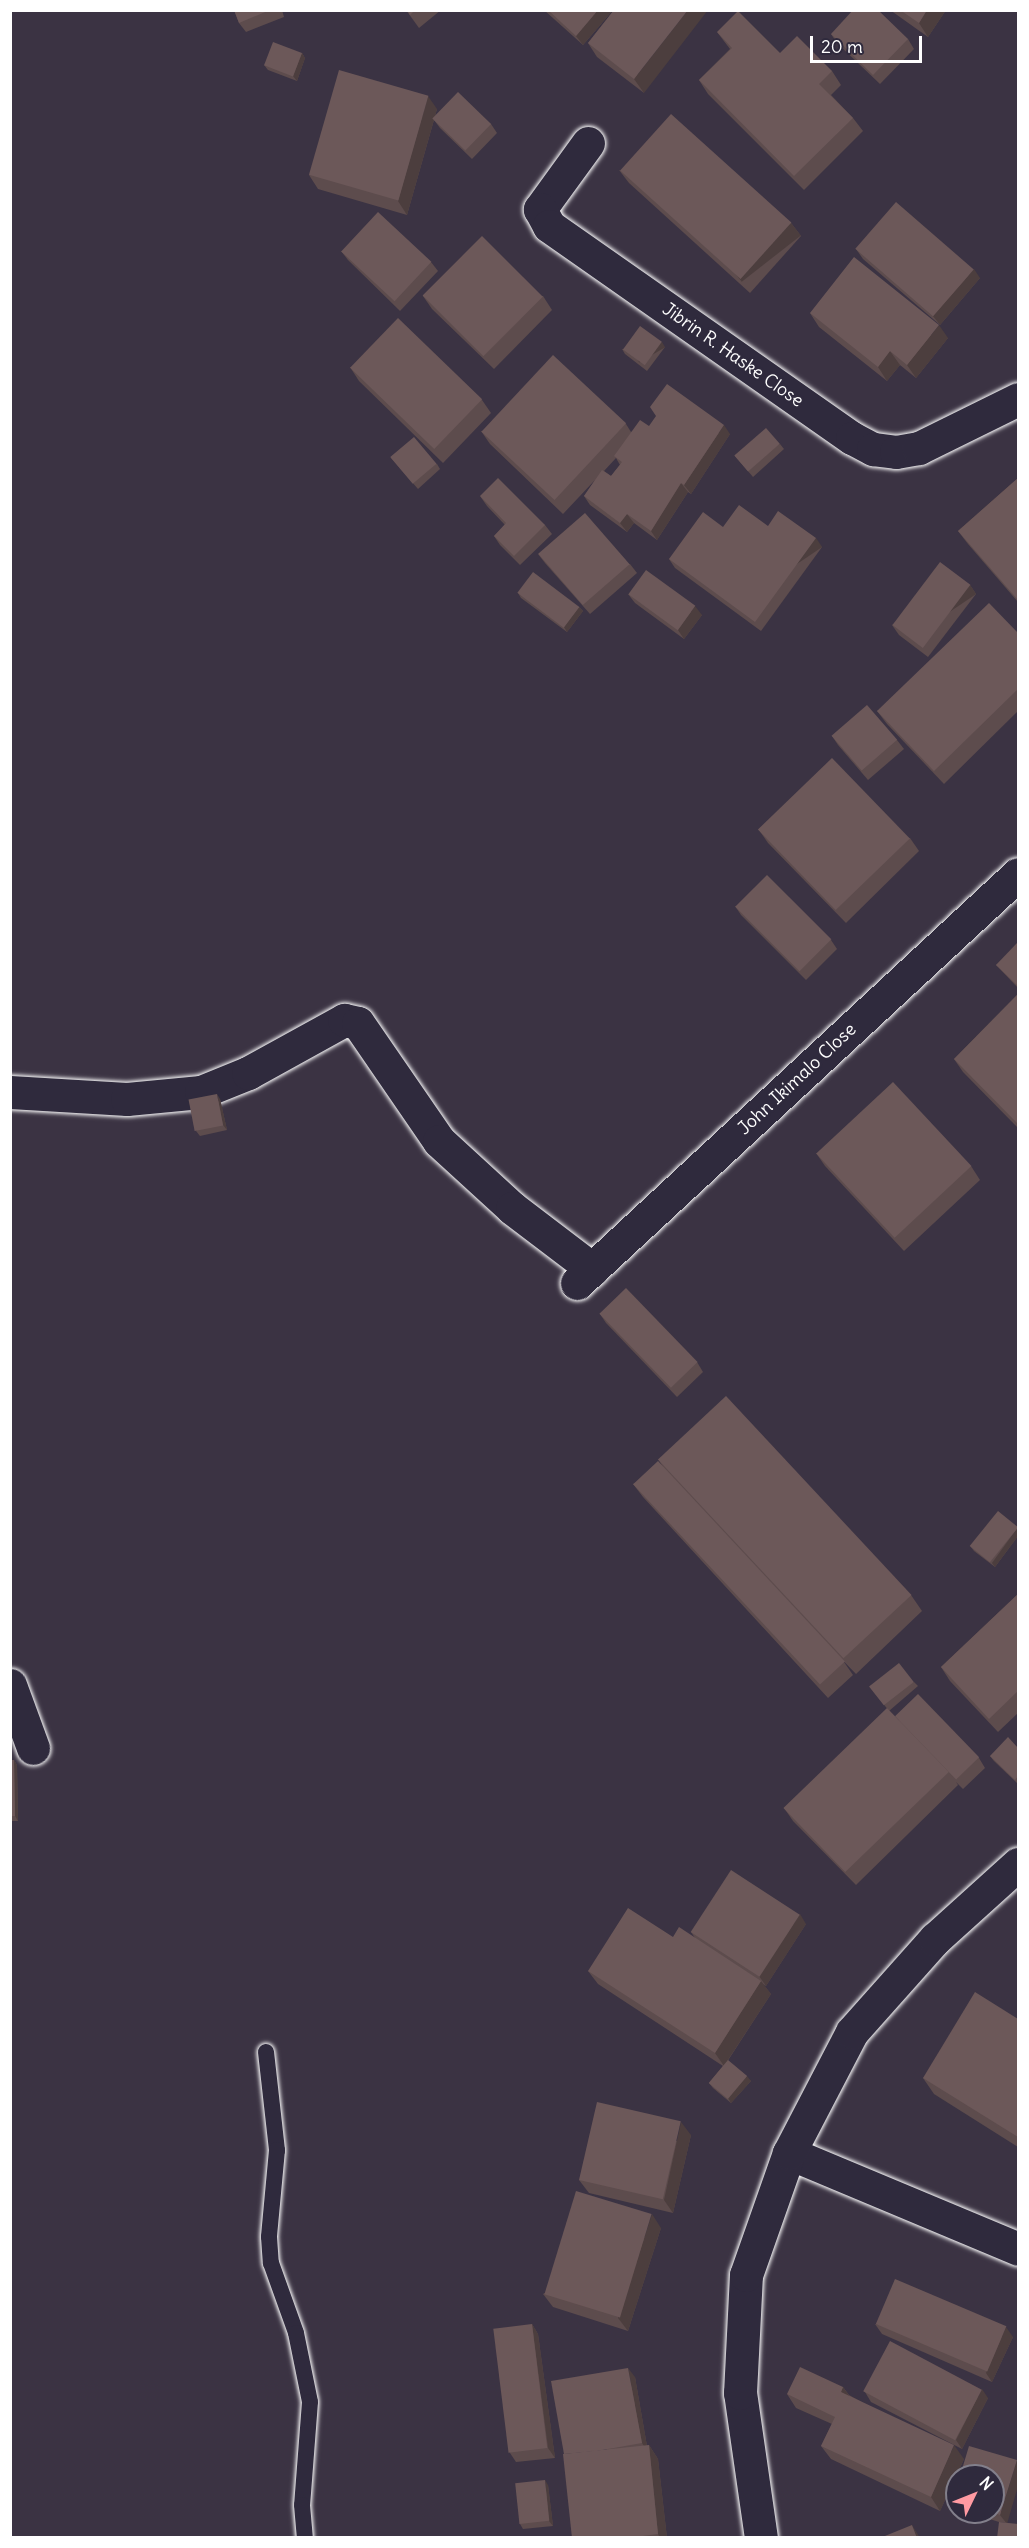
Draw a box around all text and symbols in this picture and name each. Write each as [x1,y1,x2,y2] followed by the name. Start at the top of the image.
[813,24,926,62] scale bar
[821,35,863,58] text: 20 m
[658,298,808,412] street label: Jibrin R. Haske Close
[733,1019,861,1139] street label: John Ikimalo Close
[945,2464,1005,2524] north arrow
[976,2472,998,2494] text: N

